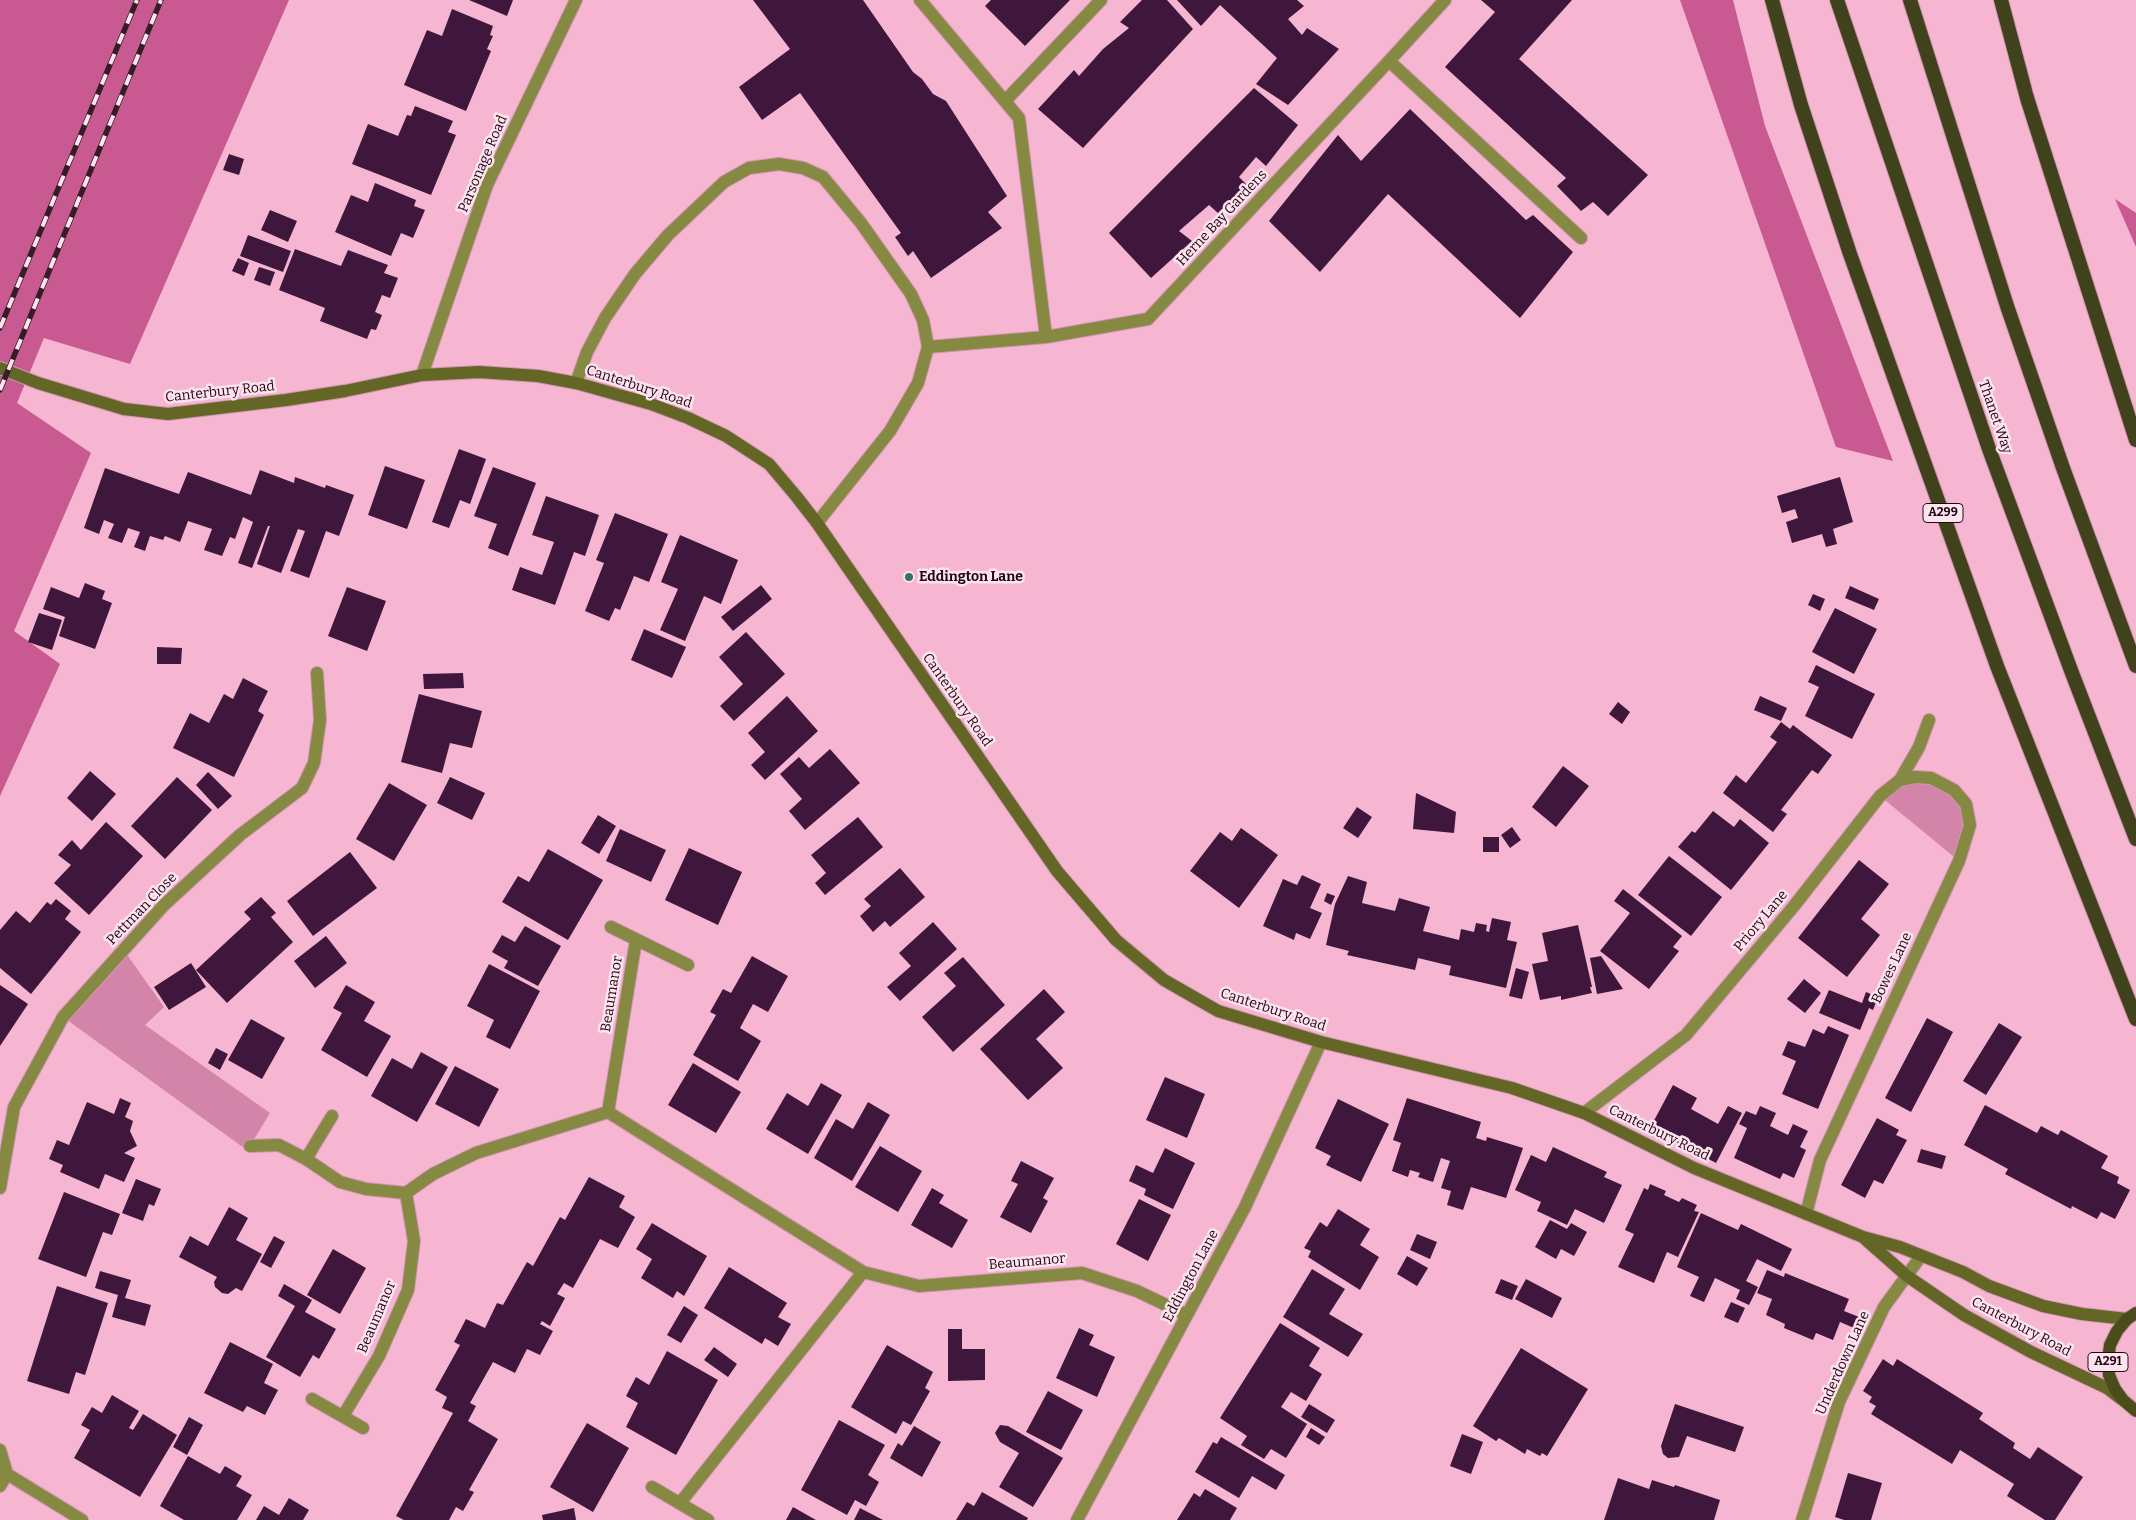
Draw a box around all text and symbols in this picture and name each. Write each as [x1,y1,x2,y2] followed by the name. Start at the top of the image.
[455,113,511,215] street label: Parsonage Road
[1173,166,1271,270] street label: Herne Bay Gardens
[584,362,694,412] street label: Canterbury Road
[164,378,276,406] street label: Canterbury Road
[1975,378,2015,456] street label: Thanet Way
[1923,503,1963,522] road number: A299
[919,569,1023,585] place label: Eddington Lane
[903,571,915,583] marker: Eddington Lane
[919,650,995,750] street label: Canterbury Road
[103,869,181,949] street label: Pettman Close
[1731,887,1791,955] street label: Priory Lane
[1868,930,1916,1006] street label: Bowes Lane
[598,955,626,1033] street label: Beaumanor
[1218,985,1328,1035] street label: Canterbury Road
[1606,1101,1712,1165] street label: Canterbury Road
[1160,1227,1222,1325] street label: Eddington Lane
[988,1250,1066,1274] street label: Beaumanor
[354,1278,400,1356] street label: Beaumanor
[1968,1294,2074,1360] street label: Canterbury Road
[1813,1309,1873,1417] street label: Underdown Lane
[2088,1352,2128,1371] road number: A291

